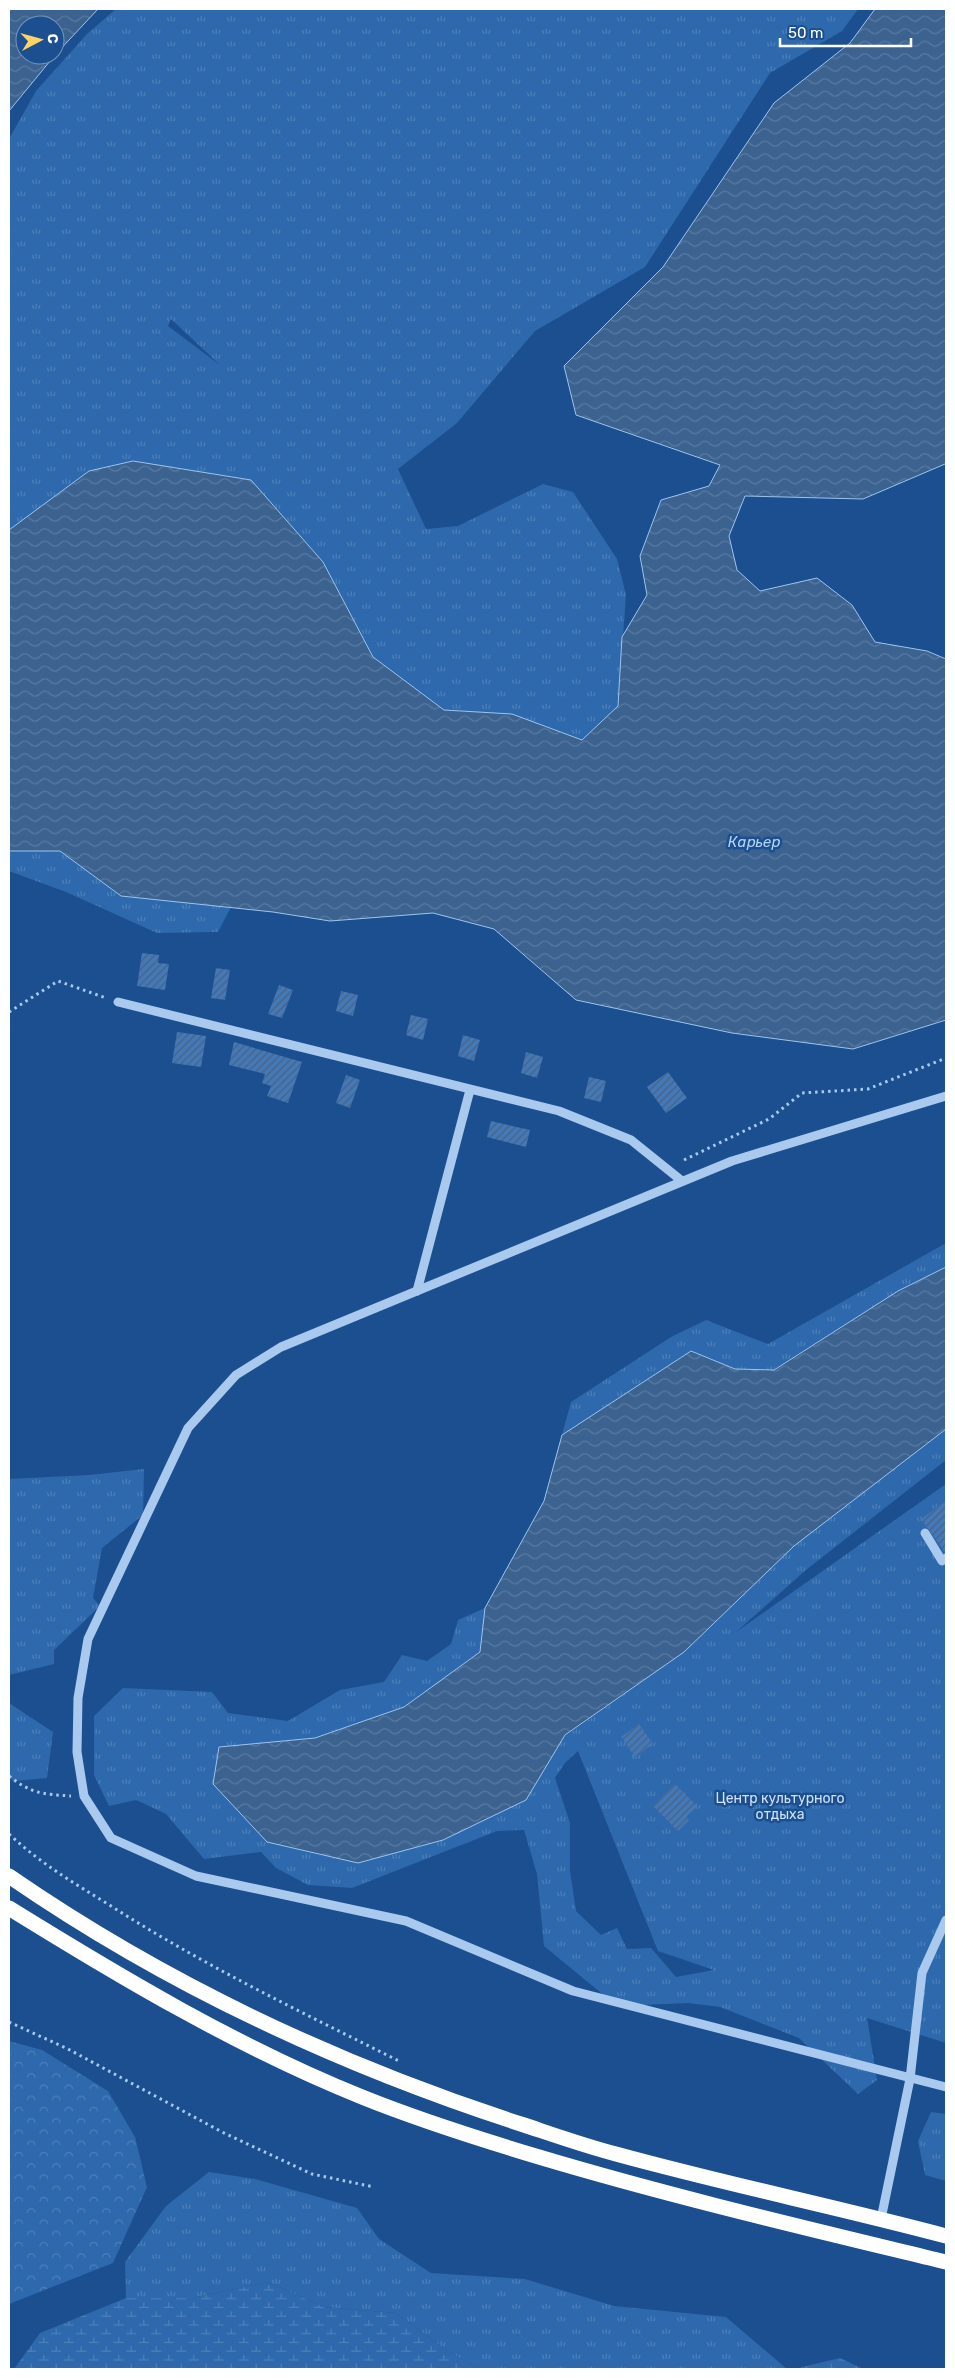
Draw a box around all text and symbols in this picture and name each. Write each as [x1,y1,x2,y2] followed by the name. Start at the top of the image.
[15,15,65,65] north arrow
[780,15,911,47] scale bar
[788,24,823,42] text: 50 m
[43,33,61,45] text: С
[728,833,780,851] water label: Карьер
[715,1790,845,1823] park label: Центр культурного отдыха

